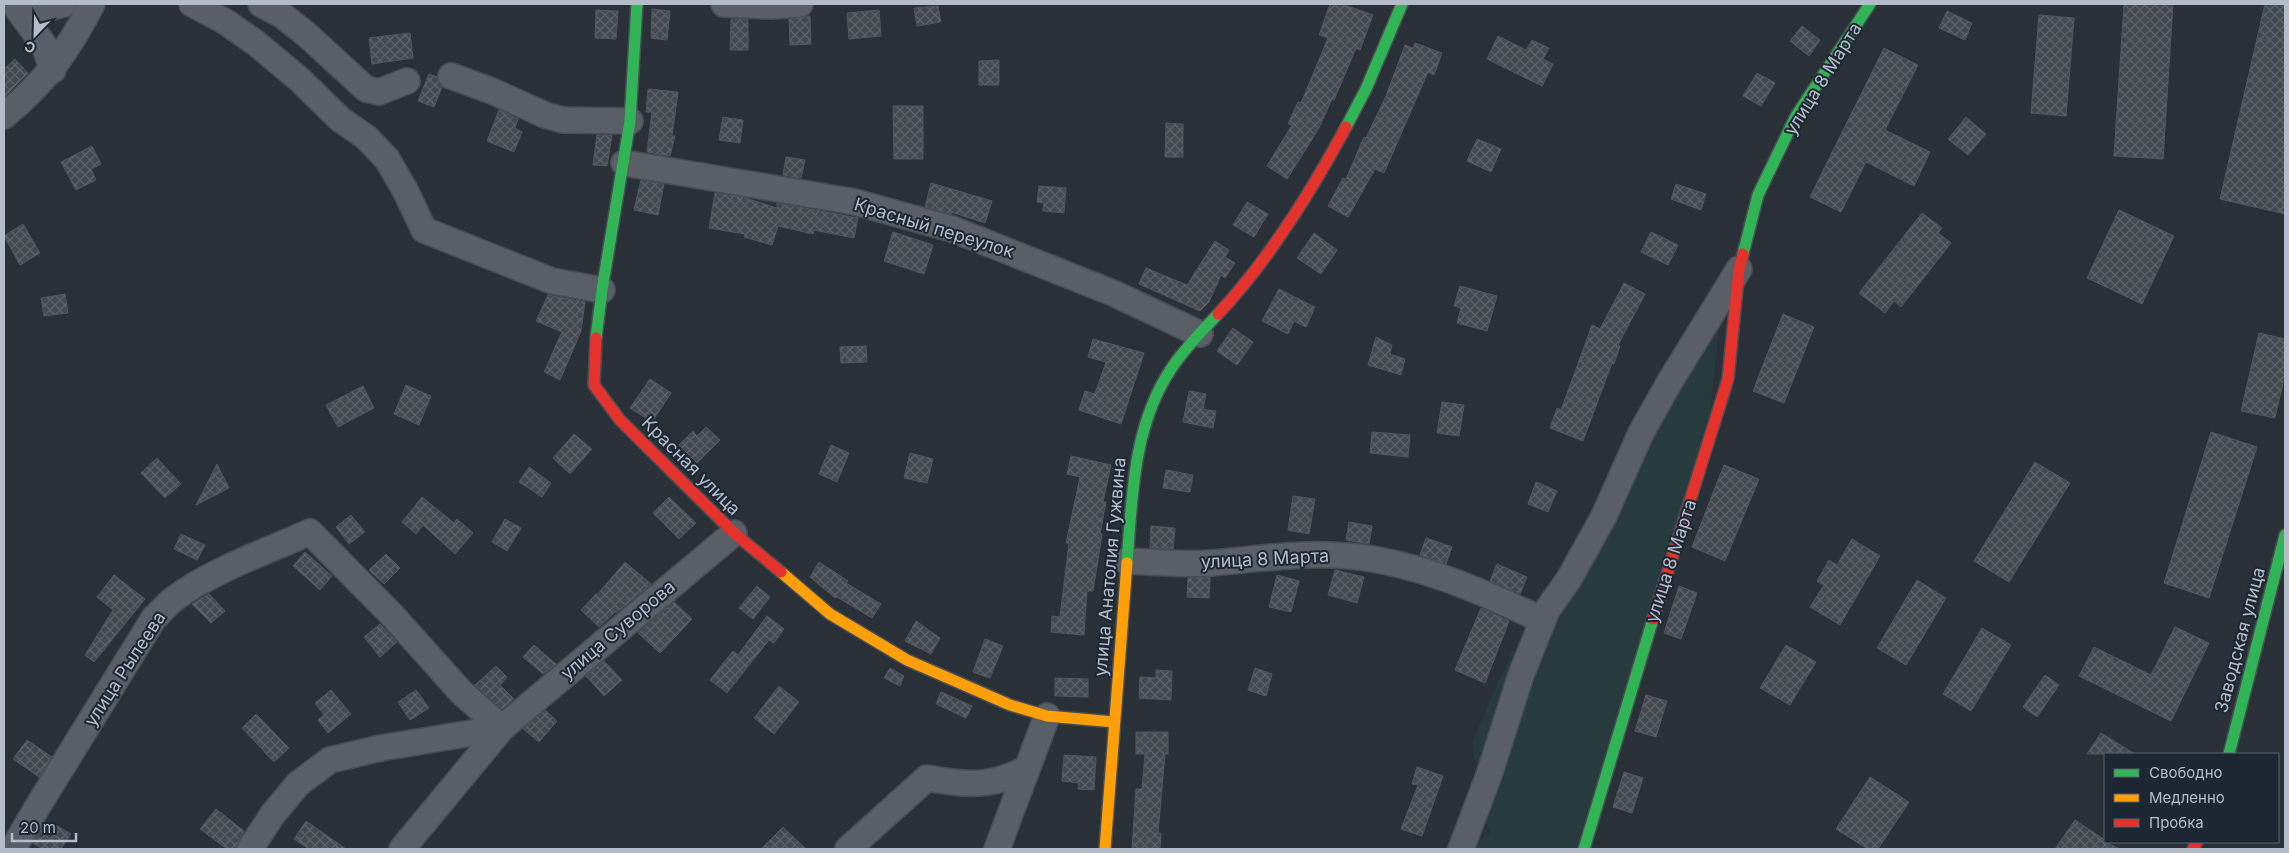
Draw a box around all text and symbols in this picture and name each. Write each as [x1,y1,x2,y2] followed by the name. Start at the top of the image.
[10,10,60,60] north arrow
[1780,19,1865,139] street label: улица 8 Марта
[22,38,38,57] text: С
[852,193,1017,262] street label: Красный переулок
[638,412,745,519] street label: Красная улица
[1089,457,1130,677] street label: улица Анатолия Гужвина
[1641,497,1700,625] street label: улица 8 Марта
[1200,545,1330,572] street label: улица 8 Марта
[2210,565,2269,715] street label: Заводская улица
[556,576,679,683] street label: улица Суворова
[80,607,169,730] street label: улица Рылеева
[2104,753,2279,843] legend
[2149,763,2223,782] text: Свободно
[2149,788,2225,807] text: Медленно
[12,810,76,842] scale bar
[2149,813,2204,832] text: Пробка
[20,818,56,837] text: 20 m

